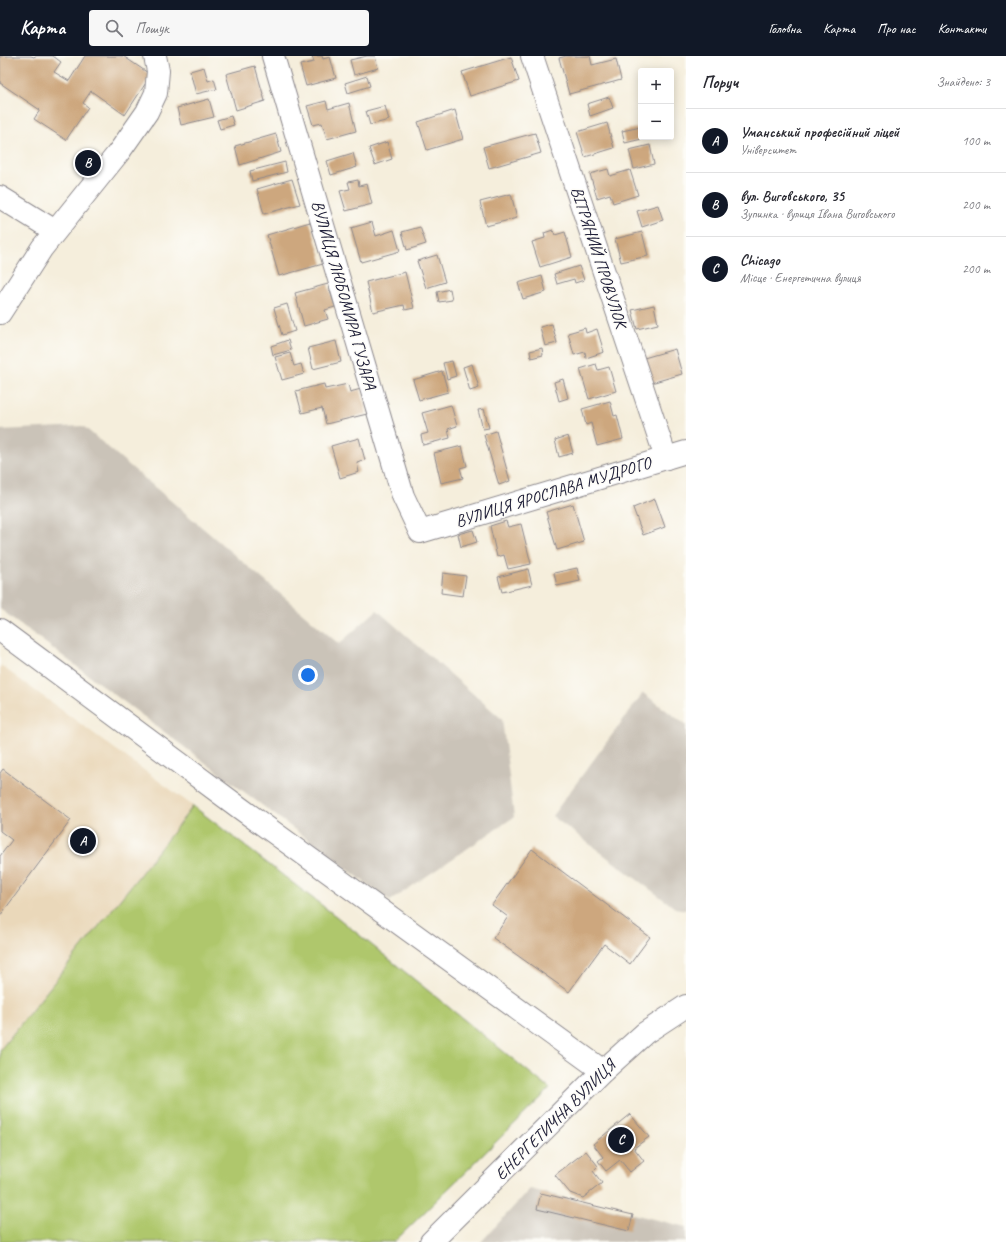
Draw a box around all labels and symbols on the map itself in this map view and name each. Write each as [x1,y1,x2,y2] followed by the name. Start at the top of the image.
[75,148,101,178] pin: B
[566,184,632,333] street label: ВІТРЯНИЙ ПРОВУЛОК
[307,198,381,393] street label: ВУЛИЦЯ ЛЮБОМИРА ГУЗАРА
[453,452,656,532] street label: ВУЛИЦЯ ЯРОСЛАВА МУДРОГО
[298,665,318,685] your location
[70,826,96,856] pin: A
[490,1054,621,1185] street label: ЕНЕРГЕТИЧНА ВУЛИЦЯ
[608,1125,634,1155] pin: C

